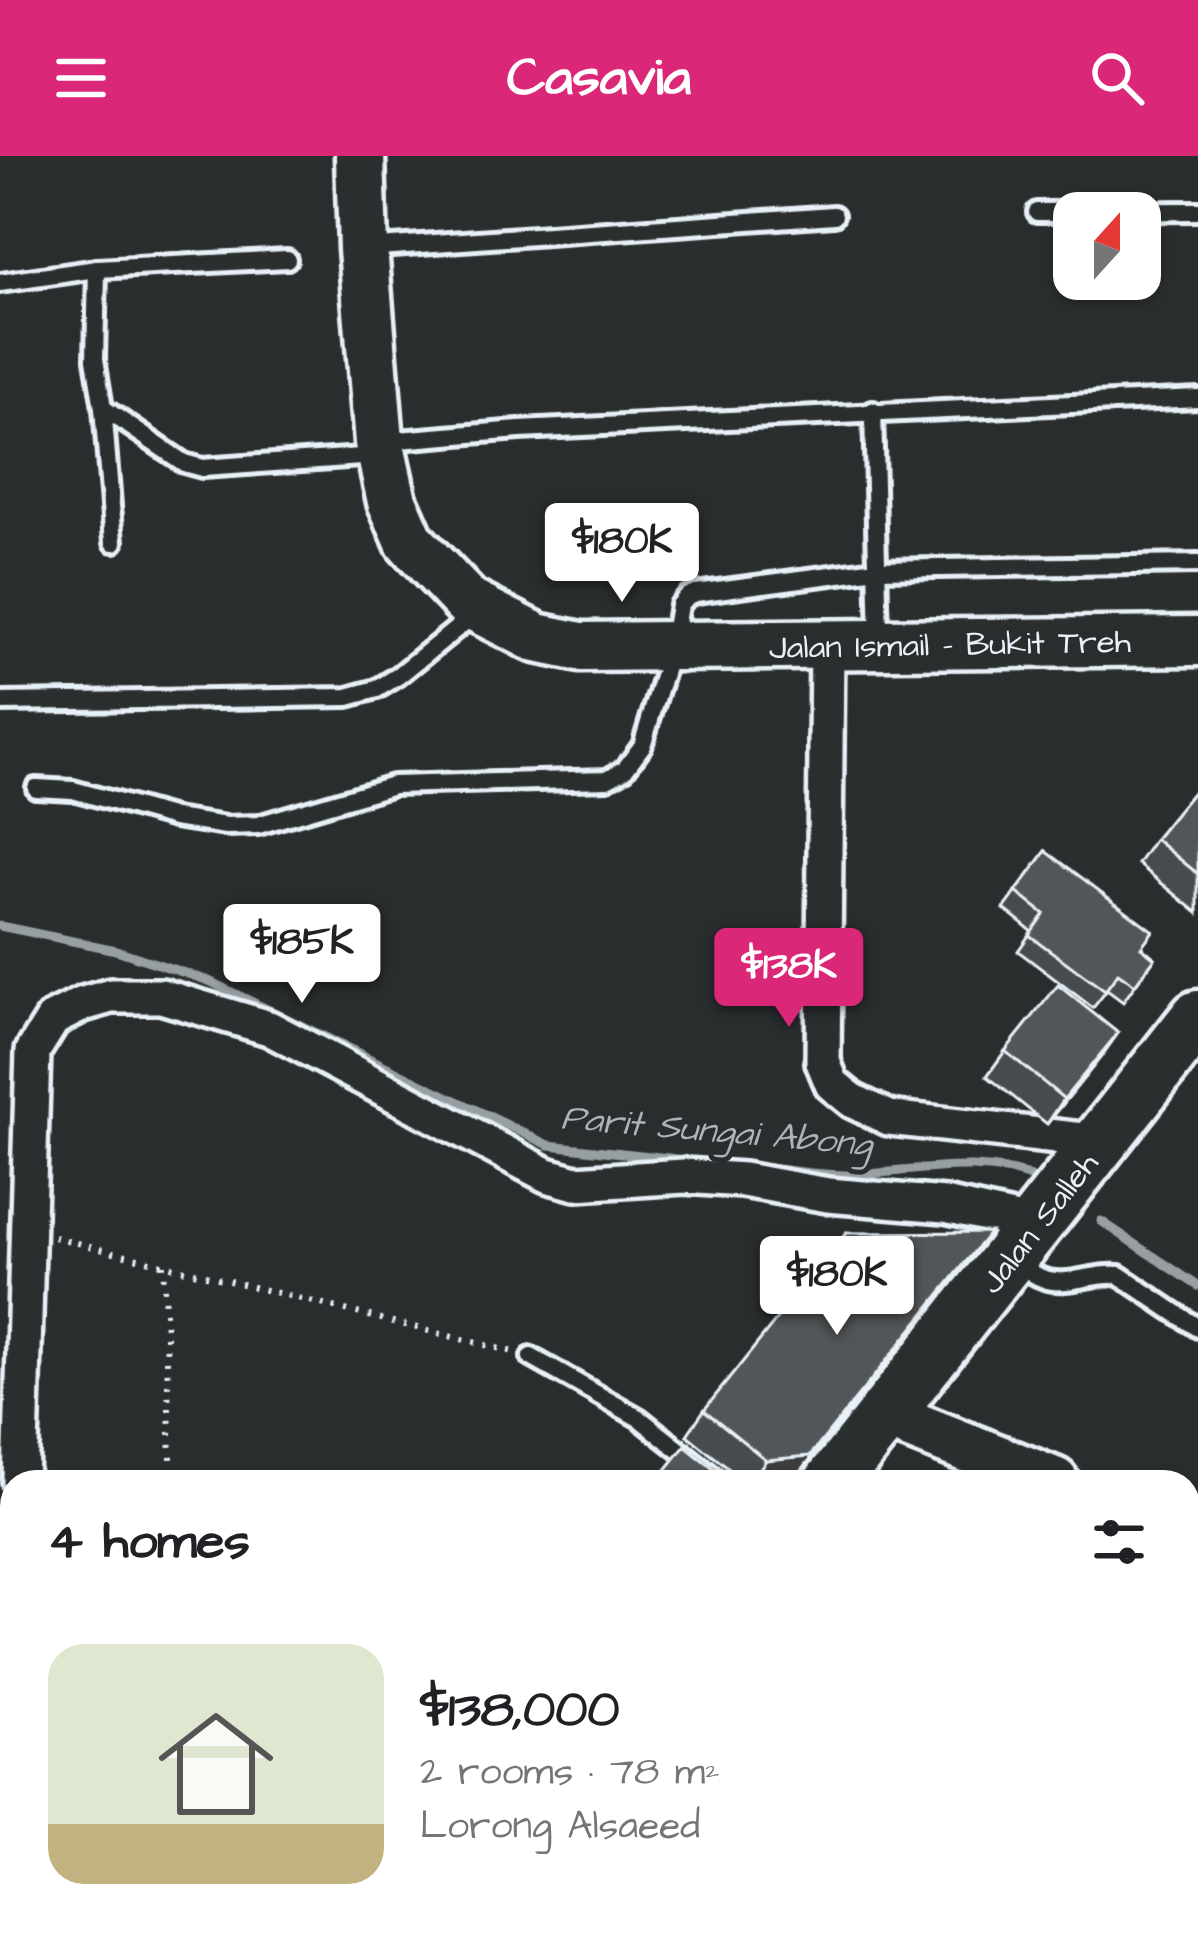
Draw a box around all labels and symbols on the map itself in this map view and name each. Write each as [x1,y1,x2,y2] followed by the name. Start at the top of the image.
[1053,192,1161,300] north arrow
[538,503,706,605] pin: $180K
[769,619,1132,671] street label: Jalan Ismail - Bukit Treh
[218,904,386,1006] pin: $185K
[705,928,873,1030] pin: $138K
[559,1092,877,1172] water label: Parit Sungai Abong
[970,1142,1110,1304] street label: Jalan Salleh
[753,1236,921,1338] pin: $180K

